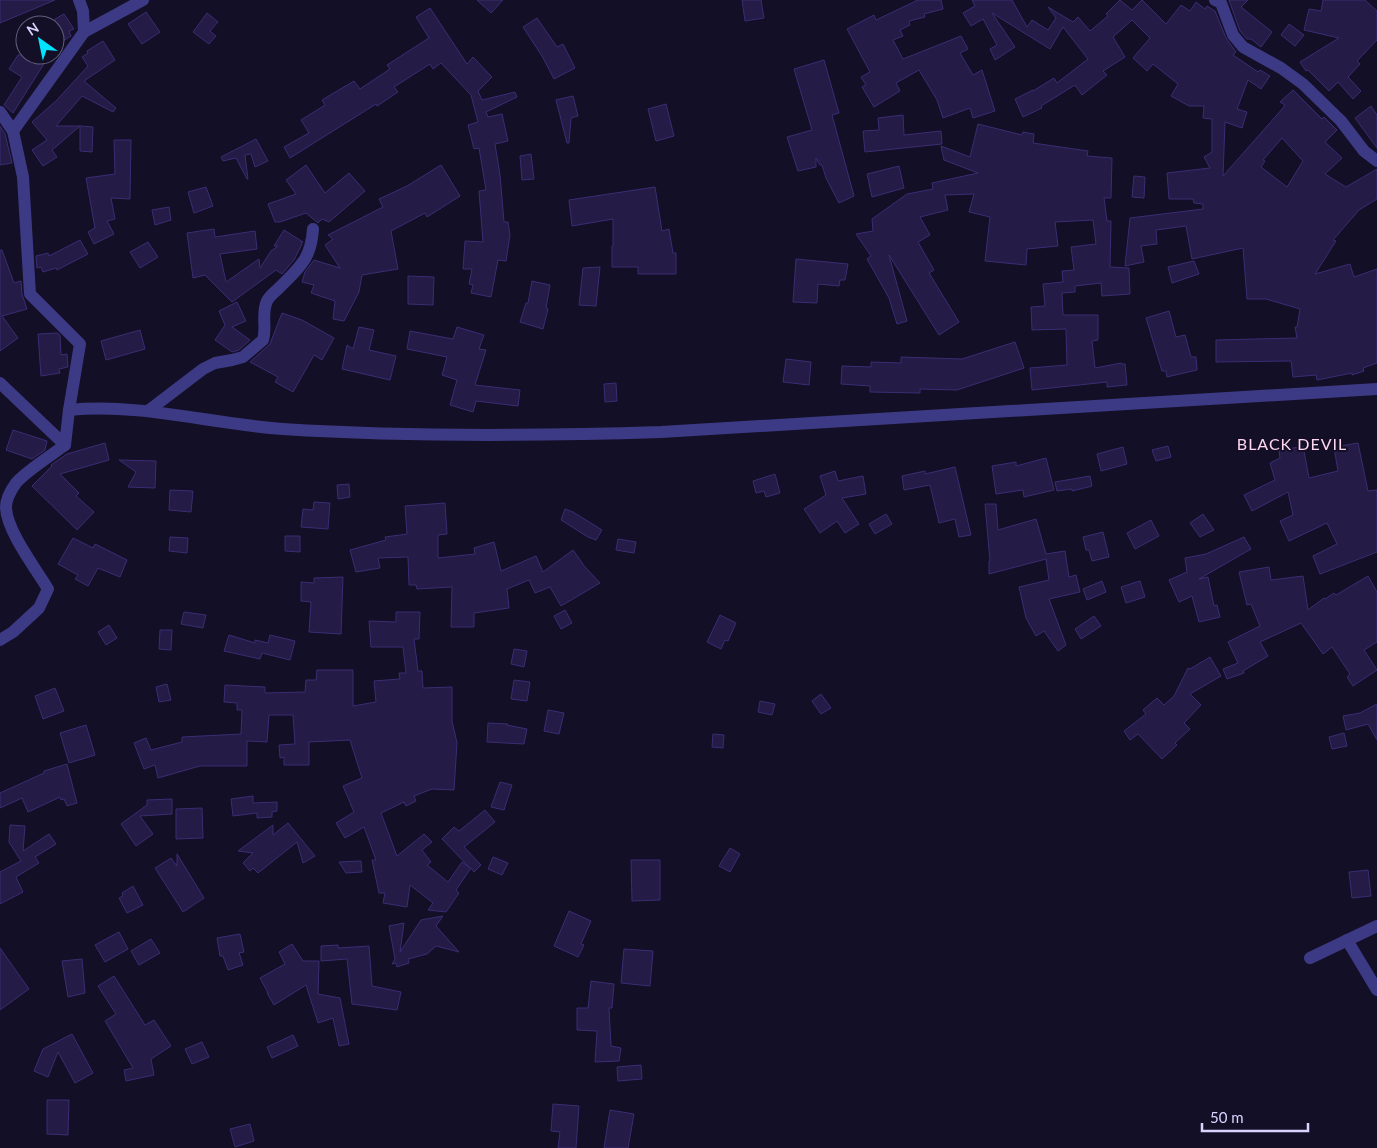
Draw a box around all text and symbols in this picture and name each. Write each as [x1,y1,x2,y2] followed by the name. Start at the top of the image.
[15,15,65,65] north arrow
[23,19,42,39] text: N
[1237,434,1347,453] district label: BLACK DEVIL
[1202,1100,1308,1132] scale bar
[1210,1108,1244,1126] text: 50 m

